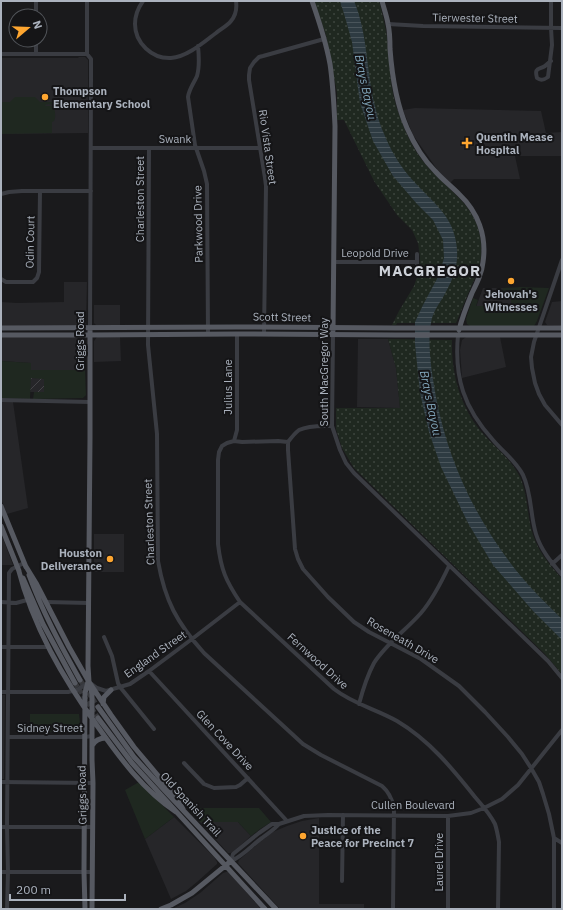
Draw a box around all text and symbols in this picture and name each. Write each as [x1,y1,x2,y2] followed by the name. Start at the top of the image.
[8,8,48,48] north arrow
[432,10,518,26] street label: Tierwester Street
[30,19,45,31] text: N
[352,53,380,121] water label: Brays Bayou
[53,84,151,111] place label: Thompson Elementary School
[40,92,50,102] marker: Thompson Elementary School
[256,109,280,186] street label: Rio Vista Street
[476,130,553,157] place label: Quentin Mease Hospital
[159,132,192,146] street label: Swank
[461,137,473,149] marker: Quentin Mease Hospital
[133,156,147,242] street label: Charleston Street
[190,185,206,263] street label: Parkwood Drive
[23,215,37,269] street label: Odin Court
[341,246,409,260] street label: Leopold Drive
[379,261,481,280] district label: MACGREGOR
[506,276,516,286] marker: Jehovah's Witnesses
[484,287,538,314] place label: Jehovah's Witnesses
[253,309,311,325] street label: Scott Street
[73,311,87,371] street label: Griggs Road
[317,317,331,427] street label: South MacGregor Way
[221,359,235,415] street label: Julius Lane
[417,369,445,437] water label: Brays Bayou
[140,478,158,565] street label: Charleston Street
[41,546,102,573] place label: Houston Deliverance
[105,554,115,564] marker: Houston Deliverance
[365,614,441,666] street label: Roseneath Drive
[121,627,189,681] street label: England Street
[285,630,351,692] street label: Fernwood Drive
[193,707,257,773] street label: Glen Cove Drive
[17,721,83,735] street label: Sidney Street
[74,765,90,825] street label: Griggs Road
[158,769,224,839] street label: Old Spanish Trail
[371,798,455,812] street label: Cullen Boulevard
[311,823,415,850] place label: Justice of the Peace for Precinct 7
[298,831,308,841] marker: Justice of the Peace for Precinct 7
[432,833,446,891] street label: Laurel Drive
[10,876,125,902] scale bar
[16,882,51,897] text: 200 m

